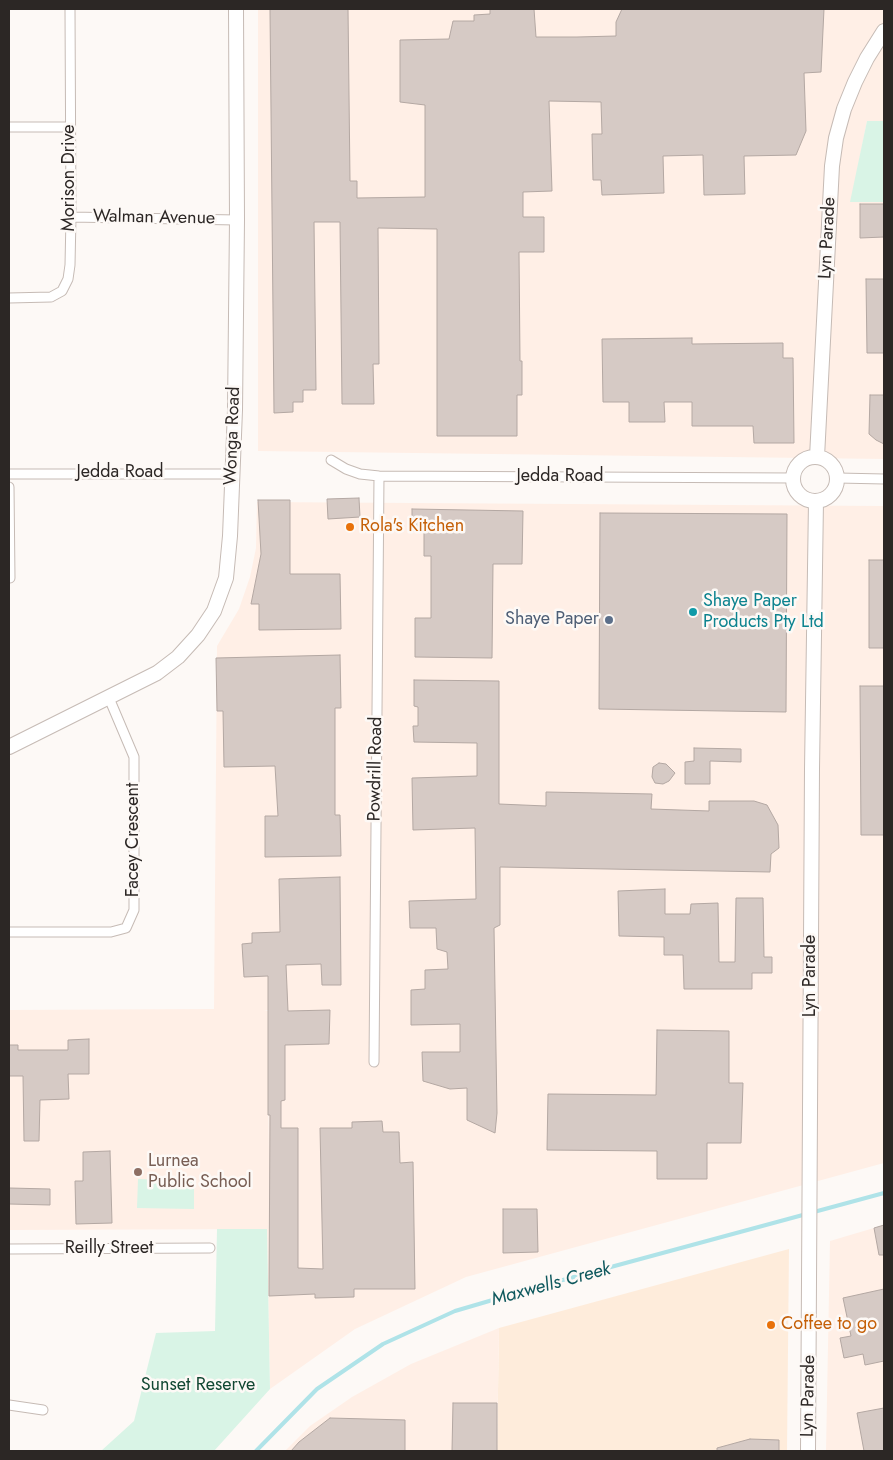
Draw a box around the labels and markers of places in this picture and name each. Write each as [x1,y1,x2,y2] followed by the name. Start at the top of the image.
[360,516,464,538] place label: Rola's Kitchen
[344,521,356,533] marker: Rola's Kitchen
[703,591,824,634] place label: Shaye Paper Products Pty Ltd
[687,606,699,618] marker: Shaye Paper Products Pty Ltd
[505,609,599,631] place label: Shaye Paper
[603,614,615,626] marker: Shaye Paper
[148,1151,252,1194] place label: Lurnea Public School
[132,1166,144,1178] marker: Lurnea Public School
[781,1314,877,1336] place label: Coffee to go
[765,1319,777,1331] marker: Coffee to go

